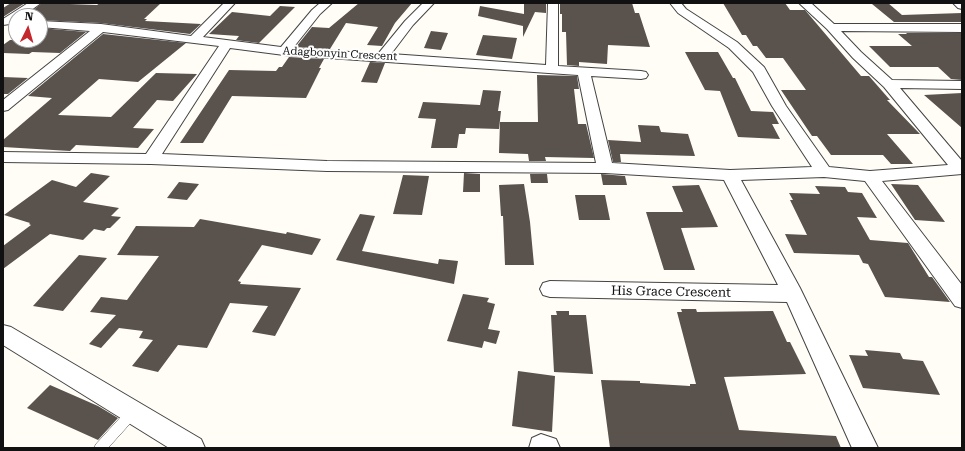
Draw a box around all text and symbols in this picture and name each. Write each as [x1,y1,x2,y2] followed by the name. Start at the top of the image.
[8,8,48,48] north arrow
[24,10,34,23] text: N
[282,44,398,64] street label: Adagbonyin Crescent
[611,283,731,301] street label: His Grace Crescent

